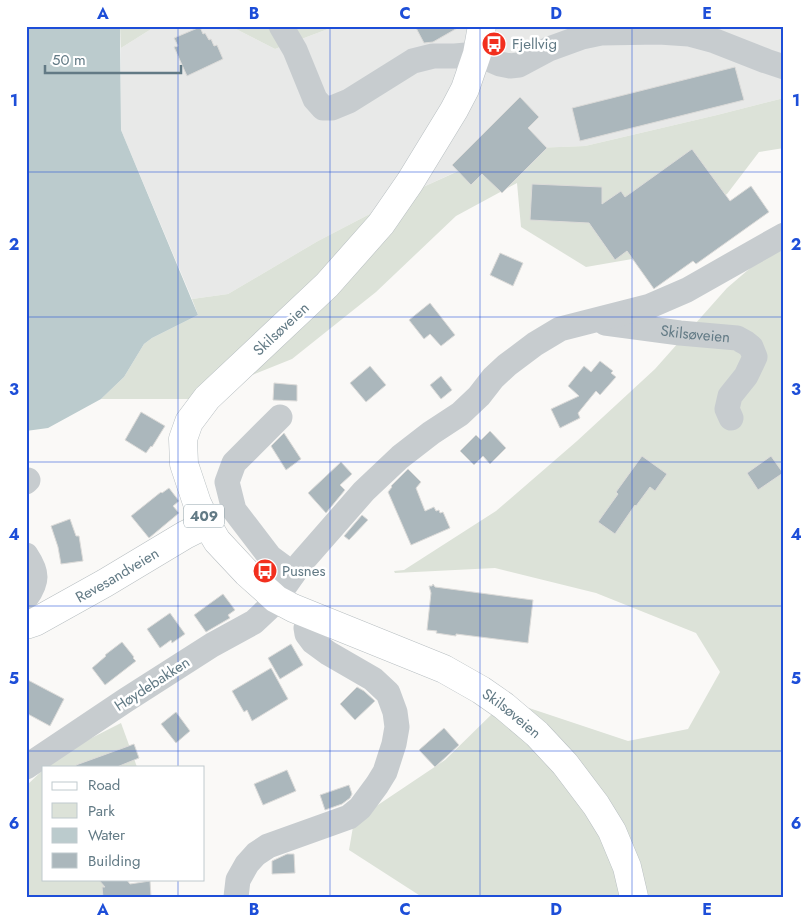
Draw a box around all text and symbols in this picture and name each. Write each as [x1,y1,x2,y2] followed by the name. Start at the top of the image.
[96,2,109,25] text: A
[249,2,259,25] text: B
[399,2,411,25] text: C
[550,2,562,25] text: D
[702,2,712,25] text: E
[481,31,507,57] bus stop icon: Fjellvig
[512,33,557,55] place label: Fjellvig
[45,42,181,74] scale bar
[52,49,86,71] text: 50 m
[10,89,18,112] text: 1
[792,89,800,112] text: 1
[9,233,19,256] text: 2
[791,233,801,256] text: 2
[248,297,314,361] street label: Skilsøveien
[659,320,731,348] street label: Skilsøveien
[9,378,19,401] text: 3
[791,378,801,401] text: 3
[184,504,224,528] road number: 409
[8,523,20,546] text: 4
[790,523,802,546] text: 4
[71,542,163,608] street label: Revesandveien
[252,558,278,584] bus stop icon: Pusnes
[282,560,326,582] place label: Pusnes
[110,651,194,717] street label: Høydebakken
[9,667,19,690] text: 5
[791,667,801,690] text: 5
[478,683,546,744] street label: Skilsøveien
[42,766,205,880] legend
[88,774,120,796] text: Road
[88,800,115,822] text: Park
[9,812,19,835] text: 6
[791,812,801,835] text: 6
[88,824,126,846] text: Water
[88,850,140,872] text: Building
[96,898,109,921] text: A
[249,898,259,921] text: B
[399,898,411,921] text: C
[550,898,562,921] text: D
[702,898,712,921] text: E

